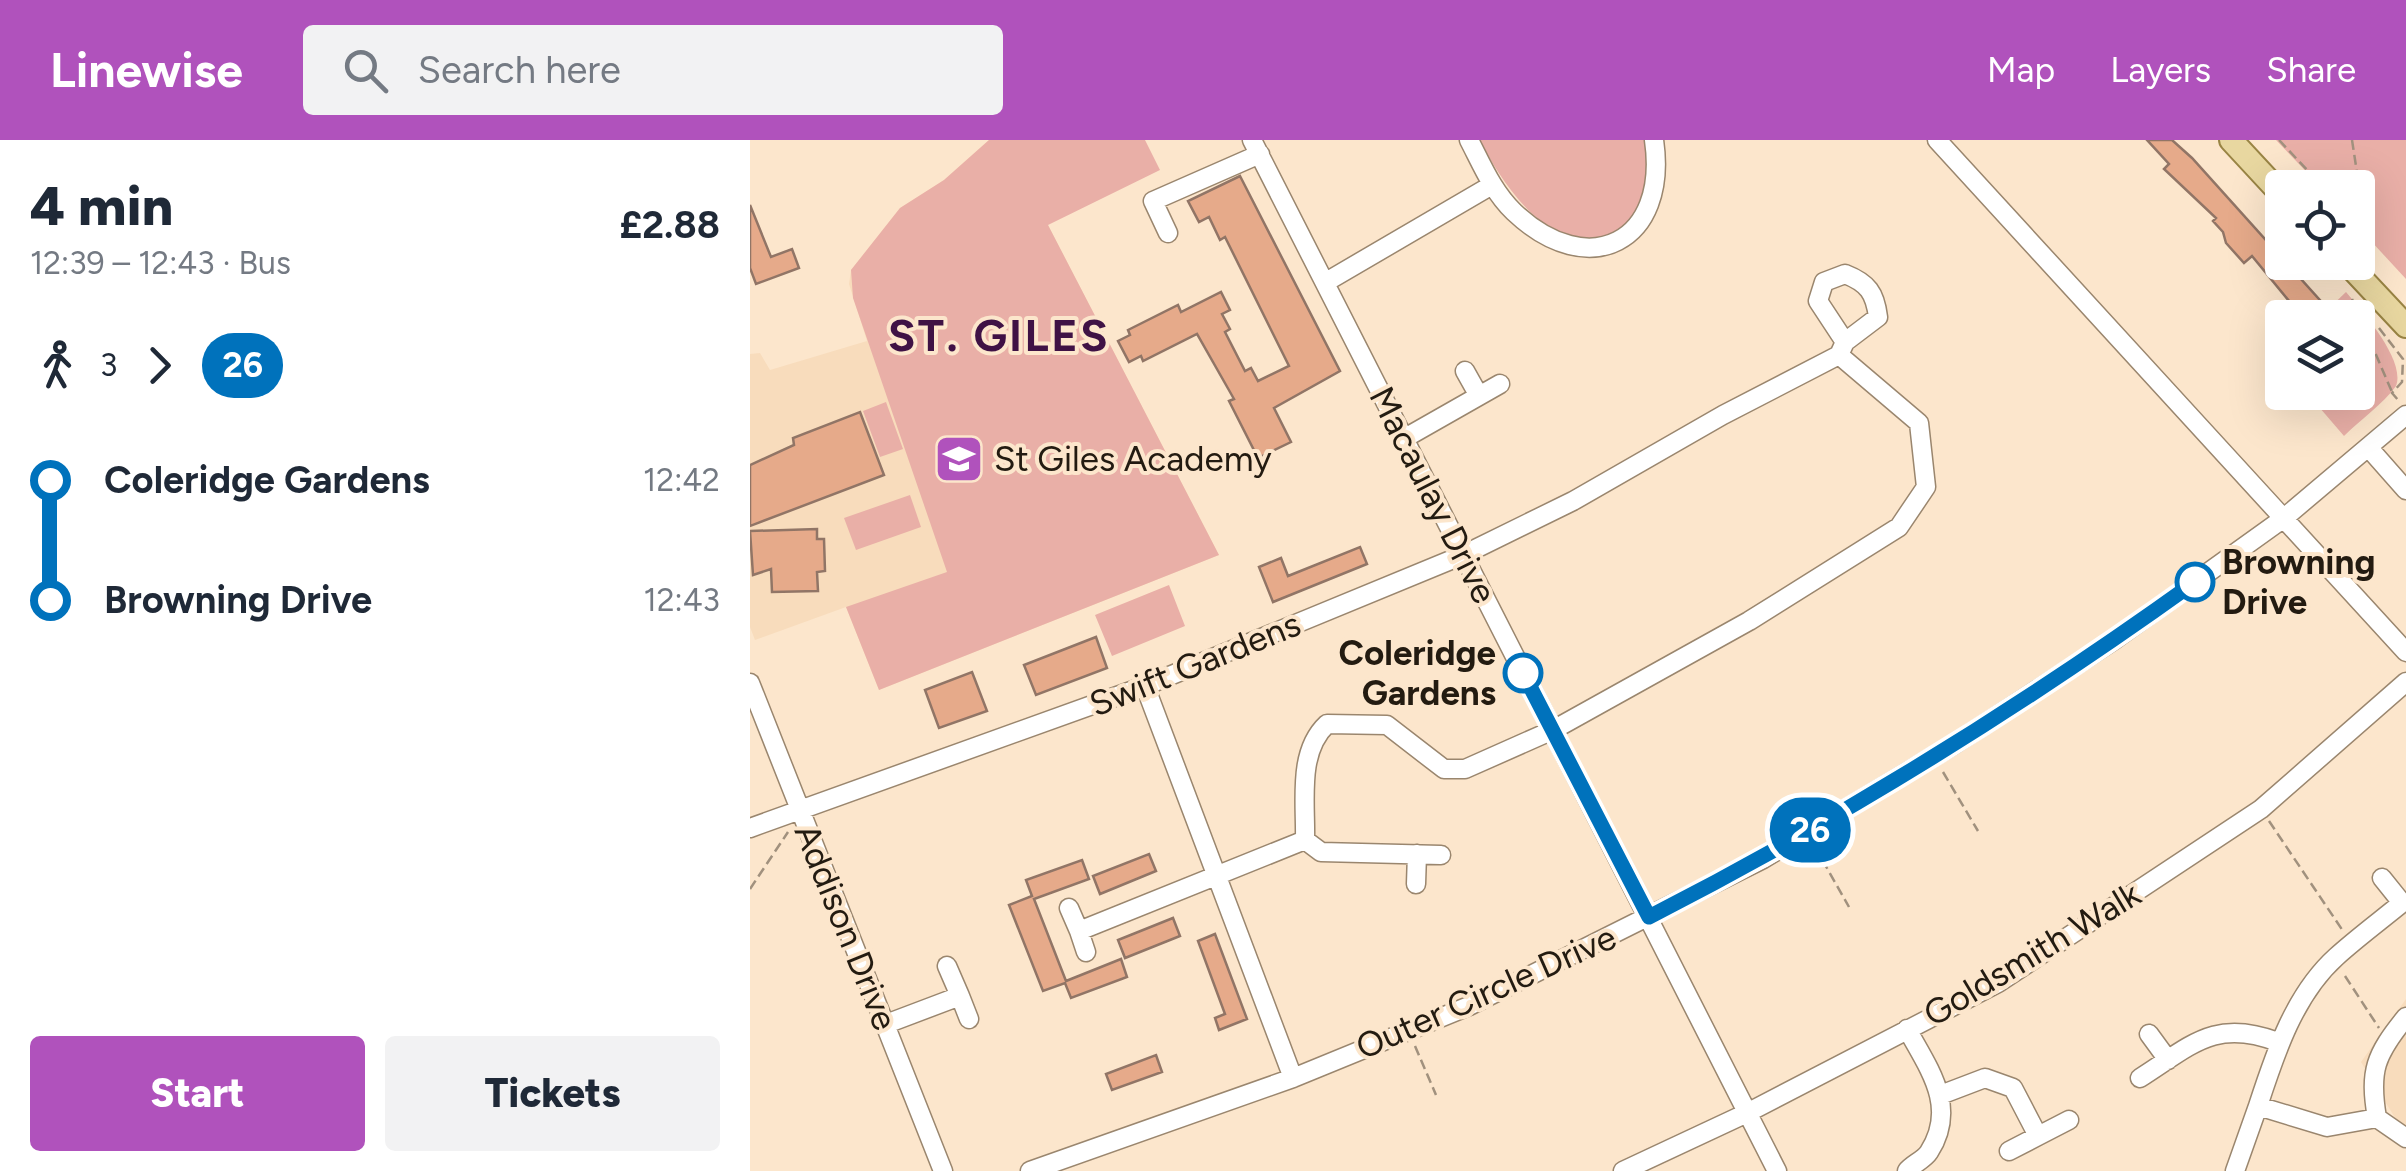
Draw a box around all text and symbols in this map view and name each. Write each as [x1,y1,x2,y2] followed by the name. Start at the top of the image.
[303,25,1003,115] search box
[50,41,243,99] text: Linewise
[338,43,393,98] icon: search
[418,47,621,93] text: Search here
[1987,49,2055,91] text: Map
[2110,49,2211,91] text: Layers
[2266,49,2356,91] text: Share
[2265,170,2375,410] map controls
[2265,170,2375,280] button: locate
[30,173,173,239] text: 4 min
[619,202,720,248] text: £2.88
[30,244,291,282] text: 12:39 – 12:43 · Bus
[2265,300,2375,410] button: layers
[888,308,1110,362] district label: ST. GILES
[30,338,85,393] icon: walk
[132,338,187,393] icon: forward
[222,344,263,386] text: 26
[100,346,117,384] text: 3
[1360,380,1506,610] street label: Macaulay Drive
[933,433,985,485] school or university icon: St Giles Academy
[994,438,1272,480] place label: St Giles Academy
[104,457,430,503] text: Coleridge Gardens
[643,461,720,499] text: 12:42
[2222,541,2375,623] place label: Browning Drive
[2176,563,2214,601] marker: Browning Drive
[104,577,372,623] text: Browning Drive
[644,581,720,619] text: 12:43
[1083,603,1307,725] street label: Swift Gardens
[1339,632,1496,714] place label: Coleridge Gardens
[1504,654,1542,692] marker: Coleridge Gardens
[1765,798,1855,862] line badge: 26
[1790,809,1830,851] text: 26
[786,818,906,1036] street label: Addison Drive
[1916,873,2148,1035] street label: Goldsmith Walk
[1350,916,1622,1068] street label: Outer Circle Drive
[30,1036,365,1151] button: Start
[385,1036,720,1151] button: Tickets

